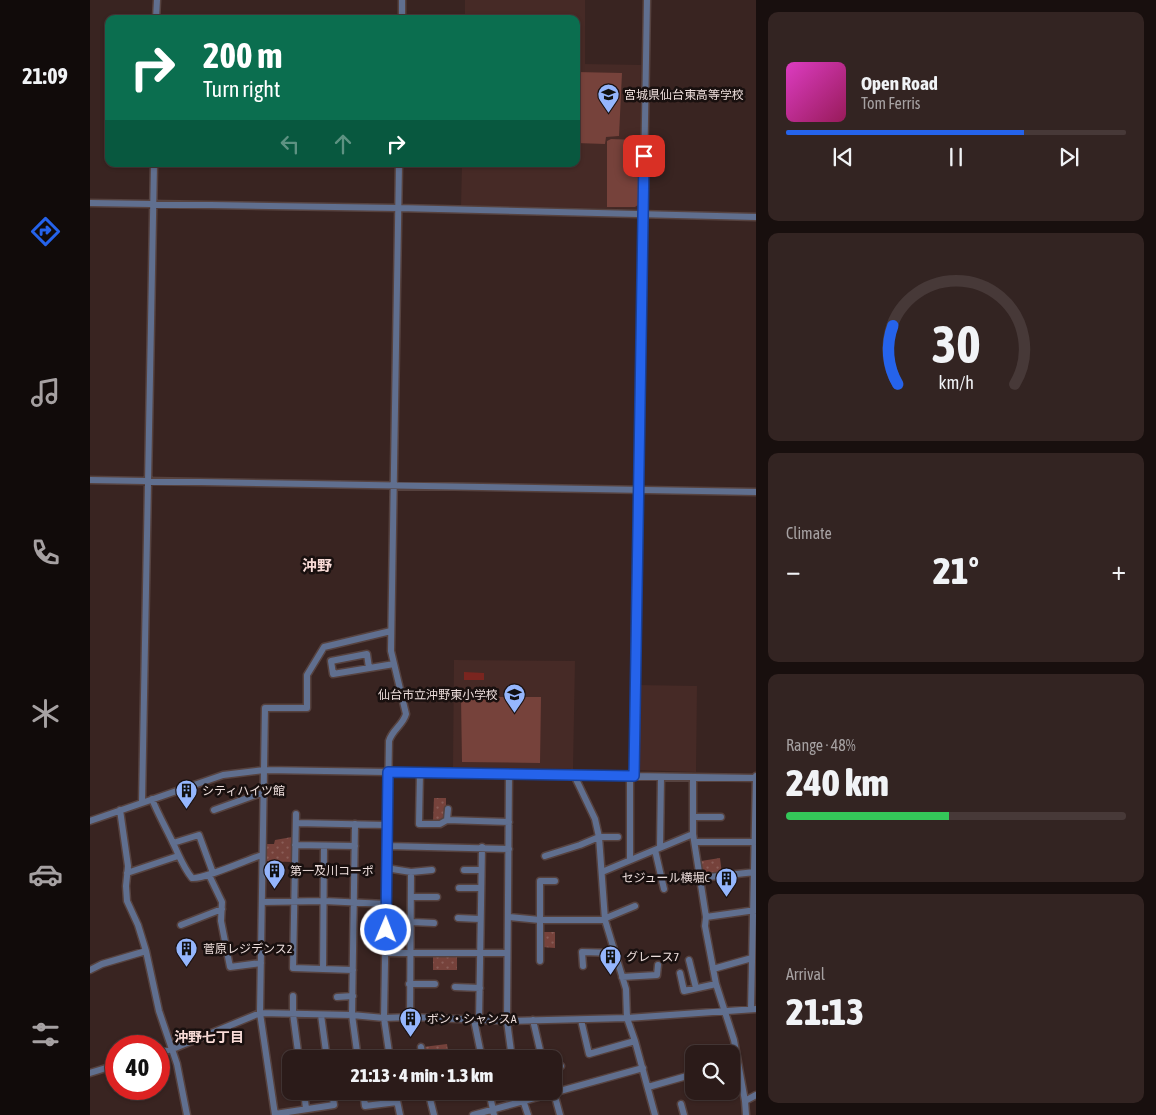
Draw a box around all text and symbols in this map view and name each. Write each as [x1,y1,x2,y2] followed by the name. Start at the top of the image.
[120,35,185,100] icon: right
[203,35,282,75] text: 200 m
[22,63,68,89] text: 21:09
[861,72,938,94] text: Open Road
[203,76,280,102] text: Turn right
[596,83,620,114] school or university icon: 宮城県仙台東高等学校
[624,88,744,102] place label: 宮城県仙台東高等学校
[861,94,920,112] text: Tom Ferris
[276,130,304,158] icon: left
[329,130,357,158] icon: ahead
[382,130,410,158] icon: right
[623,135,665,177] pin
[630,142,658,170] icon: arrive
[829,143,857,171] icon: previous
[942,143,970,171] icon: pause
[1055,143,1083,171] icon: next
[28,214,63,249] icon: directions
[932,314,980,374] text: 30
[938,372,974,393] text: km/h
[28,375,63,410] icon: music
[786,524,832,542] text: Climate
[28,535,63,570] icon: phone
[933,549,979,592] text: 21°
[786,554,801,586] text: −
[1111,554,1126,586] text: +
[302,557,332,574] district label: 沖野
[502,683,526,714] school or university icon: 仙台市立沖野東小学校
[378,688,498,702] place label: 仙台市立沖野東小学校
[28,696,63,731] icon: climate
[786,736,856,754] text: Range · 48%
[786,761,889,804] text: 240 km
[174,779,198,810] building icon: シティハイツ館
[202,784,285,798] place label: シティハイツ館
[28,857,63,892] icon: car
[262,859,286,890] building icon: 第一及川コーポ
[290,864,374,878] place label: 第一及川コーポ
[714,866,738,897] building icon: セジュール横堀C
[621,871,711,885] place label: セジュール横堀C
[359,903,411,955] position arrow
[175,937,199,968] building icon: 菅原レジデンス2
[203,942,292,956] place label: 菅原レジデンス2
[598,945,622,976] building icon: グレース7
[626,950,679,964] place label: グレース7
[786,965,825,983] text: Arrival
[786,990,864,1033] text: 21:13
[399,1007,423,1038] building icon: ボン・シャンスA
[427,1012,517,1026] place label: ボン・シャンスA
[28,1017,63,1052] icon: filters
[174,1029,244,1045] district label: 沖野七丁目
[105,1035,170,1100] speed limit sign: 40
[685,1045,740,1100] map controls
[685,1045,740,1100] button: search
[351,1064,493,1086] text: 21:13 · 4 min · 1.3 km

